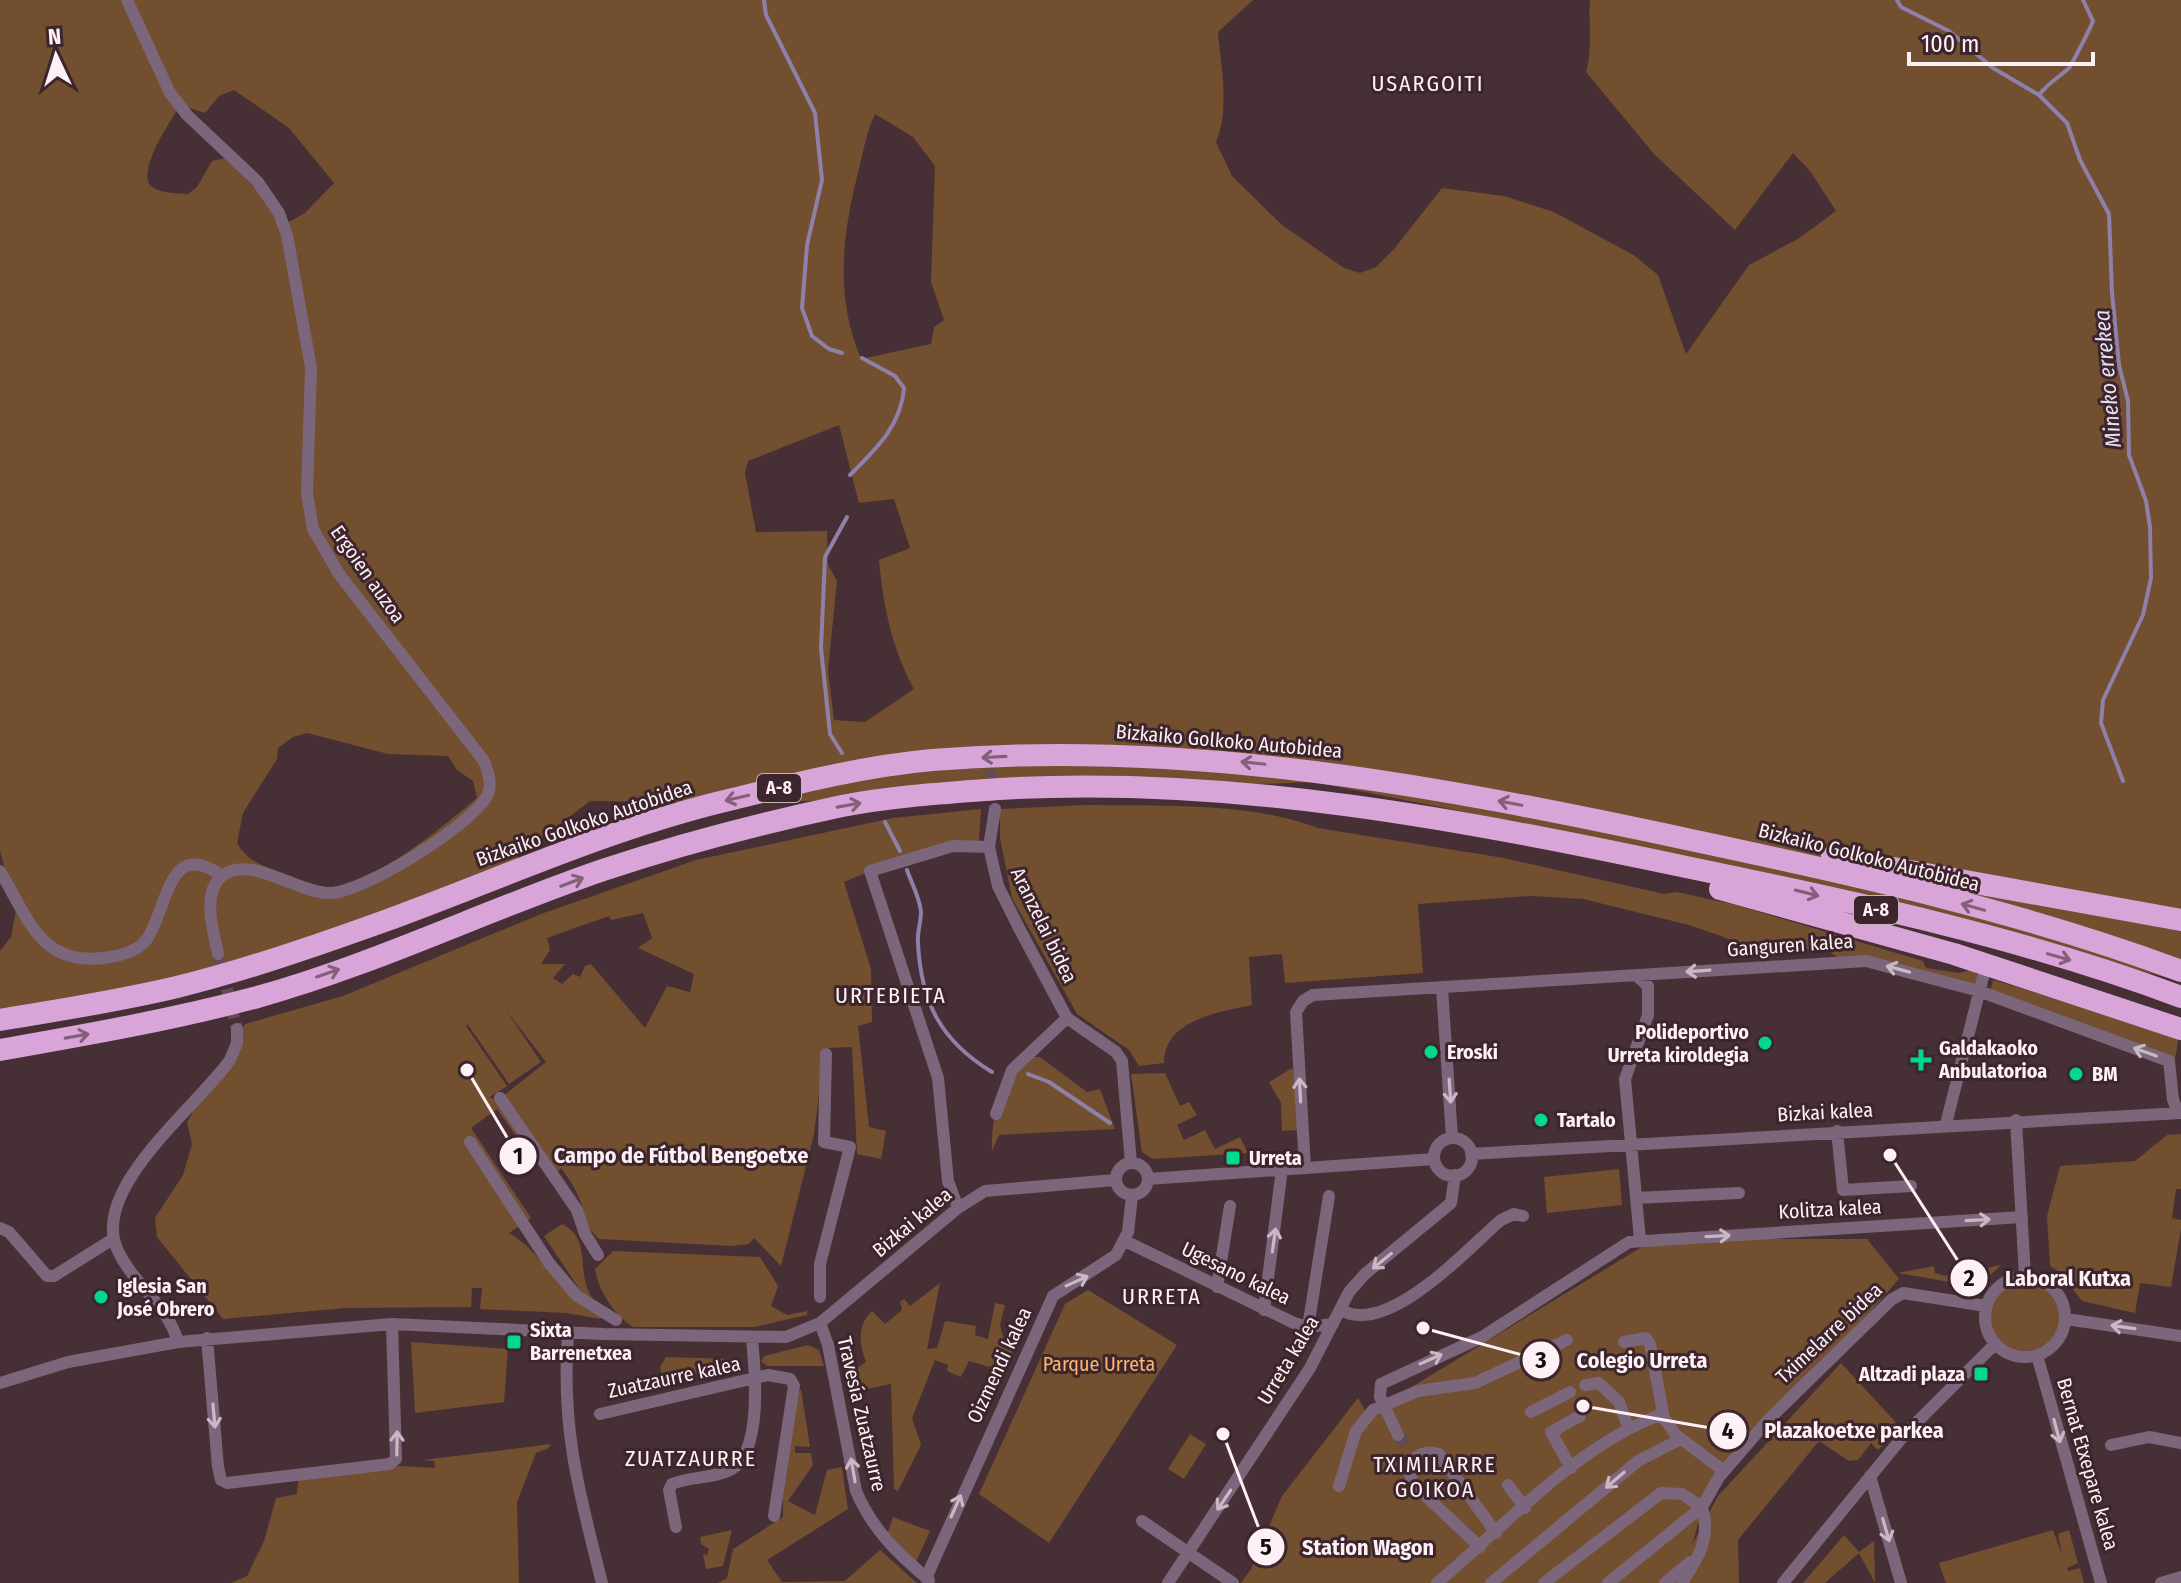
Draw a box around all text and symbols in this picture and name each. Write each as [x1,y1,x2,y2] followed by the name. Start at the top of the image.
[16,16,96,96] north arrow
[1909,16,2093,66] scale bar
[47,23,62,50] text: N
[1921,30,1979,58] text: 100 m
[1371,70,1485,97] district label: USARGOITI
[2088,309,2127,449] water label: Mineko errekea
[326,521,410,627] street label: Ergoien auzoa
[1115,719,1343,763] street label: Bizkaiko Golkoko Autobidea
[981,750,1008,765] one-way arrow
[1240,756,1267,771] one-way arrow
[757,774,801,802] road number: A-8
[473,775,695,871] street label: Bizkaiko Golkoko Autobidea
[725,791,751,806] one-way arrow
[1498,795,1523,810] one-way arrow
[836,797,862,812] one-way arrow
[1756,818,1982,896] street label: Bizkaiko Golkoko Autobidea
[1006,863,1082,987] street label: Aranzelai bidea
[559,874,584,888] one-way arrow
[1793,886,1819,901] one-way arrow
[1854,896,1898,924] road number: A-8
[1960,899,1986,914] one-way arrow
[1726,929,1854,961] street label: Ganguren kalea
[2045,951,2071,966] one-way arrow
[1886,961,1912,976] one-way arrow
[316,964,341,979] one-way arrow
[1685,964,1712,979] one-way arrow
[835,982,947,1009] district label: URTEBIETA
[1608,1020,1749,1067] place label: Polideportivo Urreta kiroldegia
[63,1028,89,1043] one-way arrow
[1756,1034,1774,1052] marker: Polideportivo Urreta kiroldegia
[1938,1036,2047,1083] place label: Galdakaoko Anbulatorioa
[1447,1040,1498,1064] place label: Eroski
[1422,1043,1440,1061] marker: Eroski
[2133,1044,2158,1058] one-way arrow
[1910,1049,1932,1071] marker: Galdakaoko Anbulatorioa
[2092,1062,2118,1086] place label: BM
[2067,1065,2085,1083] marker: BM
[1293,1077,1308,1104] one-way arrow
[1443,1077,1458,1104] one-way arrow
[1777,1098,1873,1126] street label: Bizkai kalea
[1557,1108,1616,1132] place label: Tartalo
[1532,1111,1550,1129] marker: Tartalo
[498,1133,825,1179] callout: Campo de Fútbol Bengoetxe
[513,1142,523,1170] text: 1
[554,1142,808,1169] text: Campo de Fútbol Bengoetxe
[1249,1146,1302,1170] place label: Urreta
[1224,1149,1242,1167] marker: Urreta
[868,1182,956,1262] street label: Bizkai kalea
[1778,1194,1882,1224] street label: Kolitza kalea
[1964,1212,1991,1227] one-way arrow
[1267,1228,1282,1253] one-way arrow
[1704,1228,1731,1243] one-way arrow
[1178,1236,1294,1310] street label: Ugesano kalea
[1372,1252,1393,1269] one-way arrow
[1949,1255,2147,1301] callout: Laboral Kutxa
[1962,1264,1975,1292] text: 2
[2005,1265,2131,1292] text: Laboral Kutxa
[1064,1272,1088,1287] one-way arrow
[116,1274,215,1321] place label: Iglesia San José Obrero
[1771,1278,1887,1388] street label: Tximelarre bidea
[1122,1283,1202,1310] district label: URRETA
[92,1288,110,1306] marker: Iglesia San José Obrero
[962,1303,1036,1427] street label: Oizmendi kalea
[1252,1311,1324,1409] street label: Urreta kalea
[530,1318,632,1365] place label: Sixta Barrenetxea
[2111,1319,2137,1334] one-way arrow
[505,1333,523,1351] marker: Sixta Barrenetxea
[832,1334,892,1494] street label: Travesía Zuatzaurre
[1521,1337,1724,1383] callout: Colegio Urreta
[1534,1346,1547,1374] text: 3
[1577,1347,1707,1374] text: Colegio Urreta
[605,1351,743,1403] street label: Zuatzaurre kalea
[1419,1351,1443,1366] one-way arrow
[1043,1352,1155,1376] park label: Parque Urreta
[1858,1362,1965,1386] place label: Altzadi plaza
[1972,1365,1990,1383] marker: Altzadi plaza
[2052,1375,2124,1553] street label: Bernat Etxepare kalea
[207,1402,222,1429] one-way arrow
[1708,1408,1959,1454] callout: Plazakoetxe parkea
[1722,1417,1734,1445] text: 4
[1764,1417,1944,1444] text: Plazakoetxe parkea
[2051,1417,2066,1443] one-way arrow
[390,1430,405,1456] one-way arrow
[625,1445,757,1472] district label: ZUATZAURRE
[1373,1451,1497,1503] district label: TXIMILARRE GOIKOA
[844,1458,859,1483] one-way arrow
[1605,1471,1626,1489] one-way arrow
[1216,1488,1232,1510] one-way arrow
[950,1494,965,1519] one-way arrow
[1879,1516,1894,1542] one-way arrow
[1246,1524,1450,1570] callout: Station Wagon
[1260,1533,1272,1561] text: 5
[1302,1534,1434,1561] text: Station Wagon

